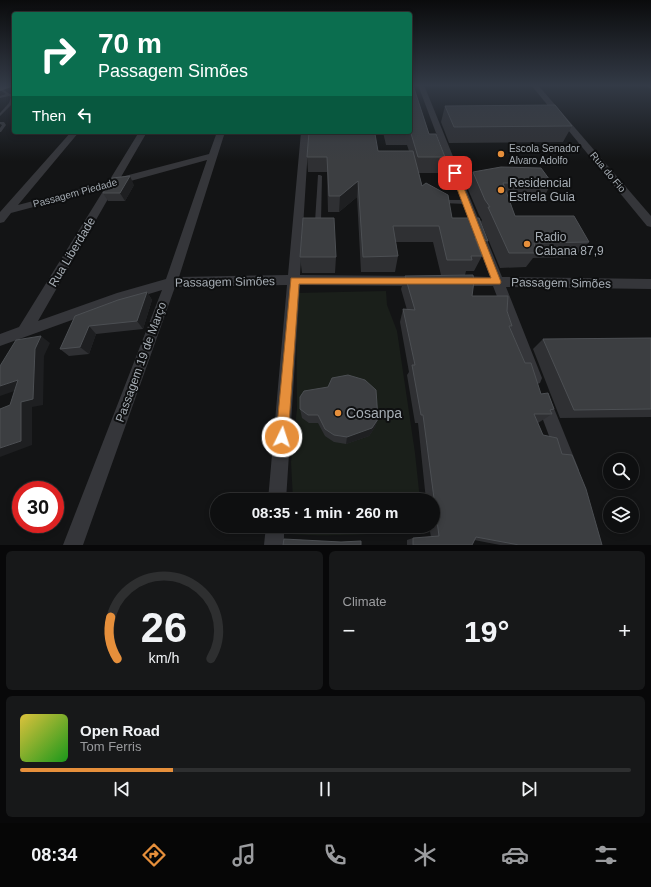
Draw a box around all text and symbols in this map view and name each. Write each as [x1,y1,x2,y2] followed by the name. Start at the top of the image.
[32,28,84,80] icon: right
[98,28,162,59] text: 70 m
[98,61,248,81] text: Passagem Simões
[74,104,96,126] icon: left
[32,107,66,124] text: Then
[509,143,580,166] place label: Escola Senador Alvaro Adolfo
[496,149,506,159] marker: Escola Senador Alvaro Adolfo
[588,150,628,195] street label: Rua do Fio
[438,156,472,190] pin
[444,162,466,184] icon: arrive
[32,176,119,210] street label: Passagem Piedade
[509,176,575,204] place label: Residencial Estrela Guia
[496,185,506,195] marker: Residencial Estrela Guia
[46,214,98,289] street label: Rua Liberdade
[535,230,604,258] place label: Radio Cabana 87,9
[522,239,532,249] marker: Radio Cabana 87,9
[175,274,275,290] street label: Passagem Simões
[511,275,611,291] street label: Passagem Simões
[113,300,169,424] street label: Passagem 19 de Março
[346,405,402,421] place label: Cosanpa
[333,408,343,418] marker: Cosanpa
[261,416,303,458] position arrow
[603,453,639,533] map controls
[603,453,639,489] button: search
[12,481,64,533] speed limit sign: 30
[603,497,639,533] button: layers
[252,504,398,521] text: 08:35 · 1 min · 260 m
[343,594,387,609] text: Climate
[141,603,187,650] text: 26
[464,615,509,648] text: 19°
[343,618,355,643] text: −
[618,618,631,643] text: +
[149,649,180,665] text: km/h
[80,722,160,739] text: Open Road
[80,739,141,754] text: Tom Ferris
[111,778,133,800] icon: previous
[314,778,336,800] icon: pause
[518,778,540,800] icon: next
[140,841,168,869] icon: directions
[230,841,258,869] icon: music
[321,841,349,869] icon: phone
[411,841,439,869] icon: climate
[501,841,529,869] icon: car
[592,841,620,869] icon: filters
[31,845,77,865] text: 08:34

